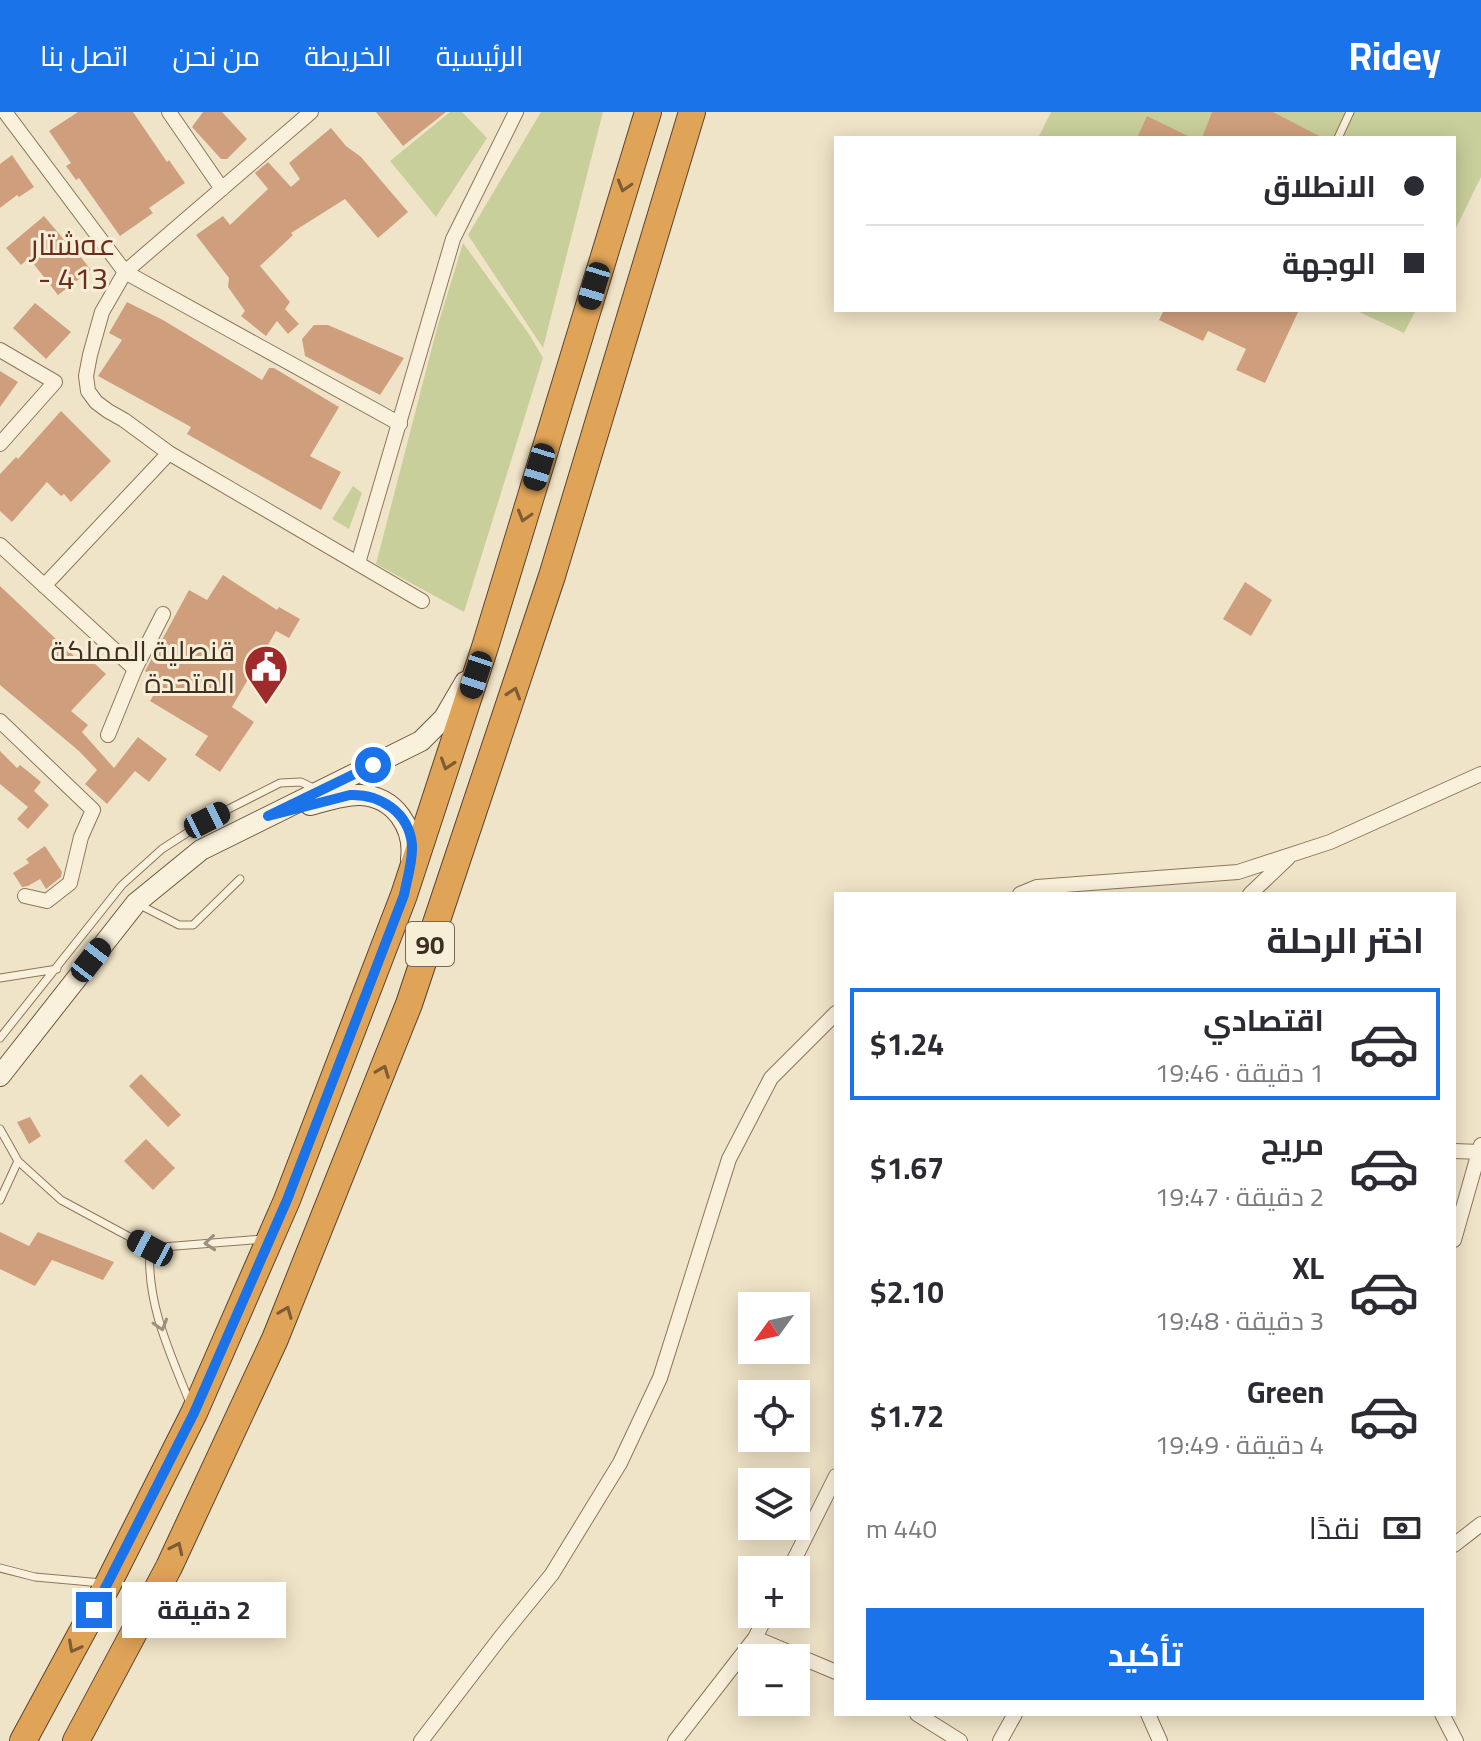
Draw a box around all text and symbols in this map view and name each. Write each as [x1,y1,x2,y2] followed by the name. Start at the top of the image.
[1349,20,1441,92] text: Ridey
[40,30,129,82] text: اتصل بنا
[173,30,260,82] text: من نحن
[304,30,392,82] text: الخريطة
[436,30,523,82] text: الرئيسية
[1263,158,1376,214] text: الانطلاق
[617,179,633,193] one-way arrow
[28,216,116,306] district label: عه‌شتار - 413
[1282,235,1376,291] text: الوجهة
[576,260,612,312] car
[521,441,557,493] car
[518,508,534,522] one-way arrow
[50,625,235,709] place label: قنصلية المملكة المتحدة
[242,643,290,706] public building icon: قنصلية المملكة المتحدة
[457,648,495,702] car
[505,686,521,700] one-way arrow
[355,747,391,783] route start
[440,756,456,770] one-way arrow
[180,798,234,842] car
[1267,906,1424,974] text: اختر الرحلة
[406,922,454,966] road number: 90
[67,934,115,986] car
[1203,992,1324,1048] text: اقتصادي
[1348,1008,1420,1080] icon: car
[870,1016,944,1072] text: $1.24
[1155,1048,1324,1097] text: 1 دقيقة · 19:46
[373,1064,390,1078] one-way arrow
[1261,1116,1324,1172] text: مريح
[1348,1132,1420,1204] icon: car
[870,1140,944,1196] text: $1.67
[1155,1172,1324,1221] text: 2 دقيقة · 19:47
[123,1226,177,1270] car
[204,1234,217,1251] one-way arrow
[1293,1240,1324,1296] text: XL
[1348,1256,1420,1328] icon: car
[870,1264,944,1320] text: $2.10
[738,1292,810,1364] north arrow
[738,1292,810,1716] map controls
[1155,1296,1324,1345] text: 3 دقيقة · 19:48
[276,1306,293,1320] one-way arrow
[152,1317,168,1331] one-way arrow
[1247,1364,1324,1420] text: Green
[738,1380,810,1452] button: locate
[1348,1380,1420,1452] icon: car
[870,1388,944,1444] text: $1.72
[1155,1420,1324,1469] text: 4 دقيقة · 19:49
[738,1468,810,1540] button: layers
[1309,1500,1360,1556] text: نقدًا
[866,1504,937,1553] text: 440 m
[1380,1506,1424,1550] icon: cash
[167,1542,183,1556] one-way arrow
[738,1556,810,1628] button: +
[122,1582,286,1638] callout: 2 دقيقة
[157,1585,251,1634] text: 2 دقيقة
[76,1592,112,1628] route end
[866,1608,1424,1700] button: تأكيد
[68,1638,84,1653] one-way arrow
[738,1644,810,1716] button: −

